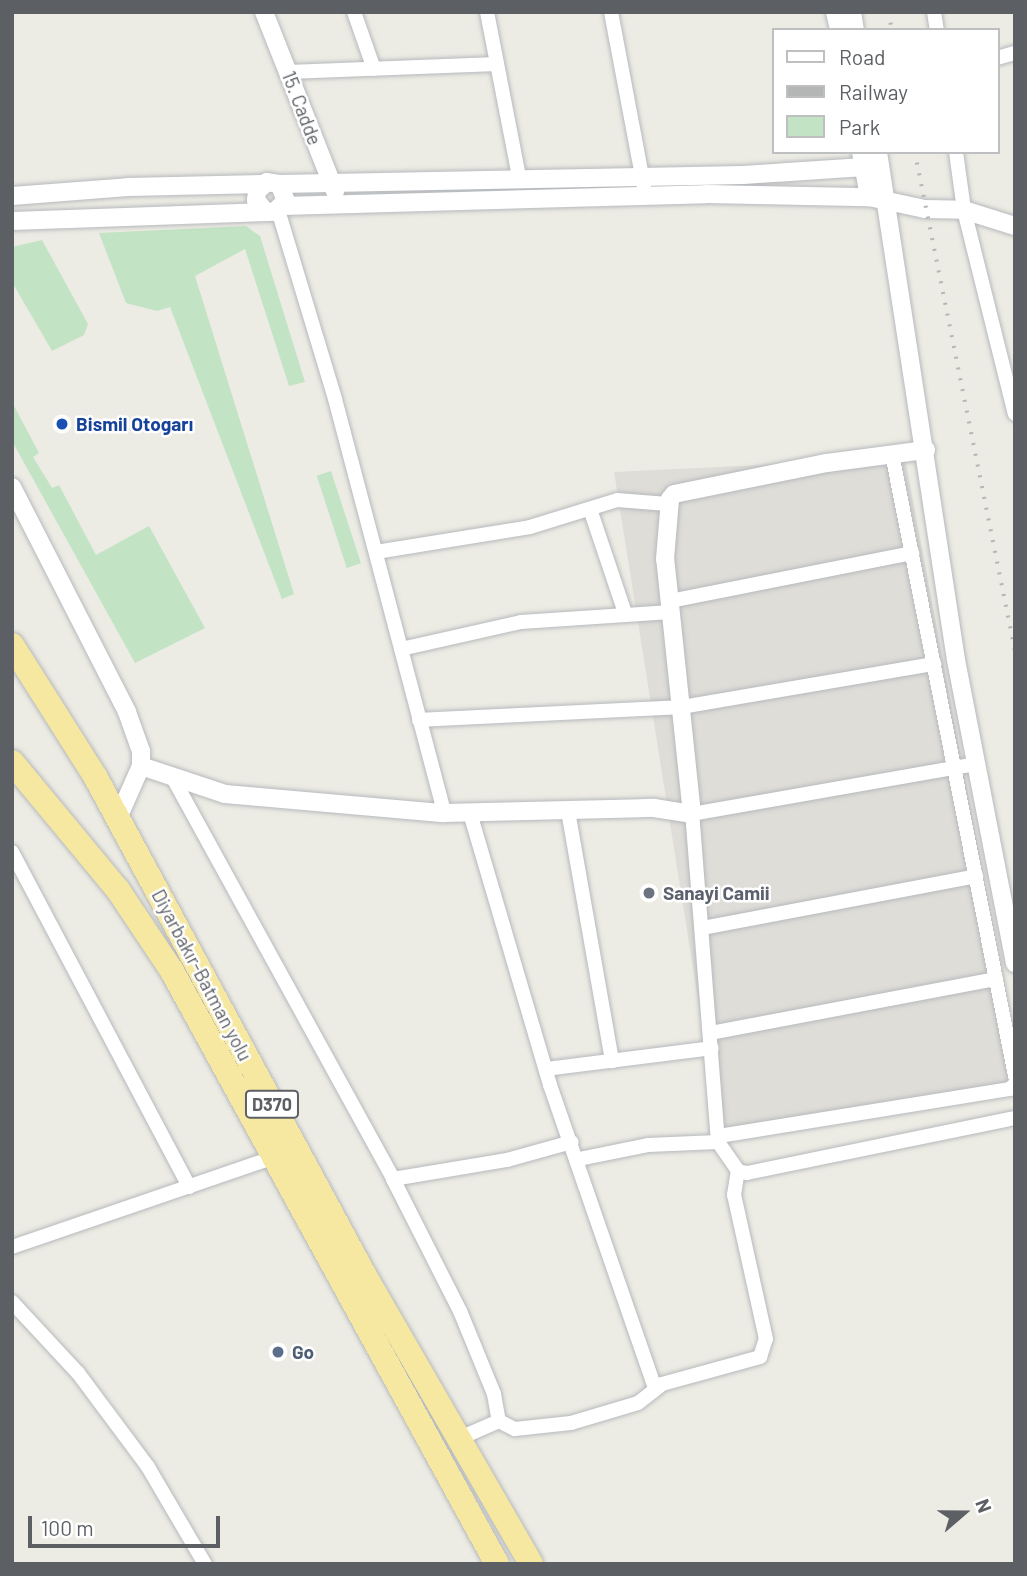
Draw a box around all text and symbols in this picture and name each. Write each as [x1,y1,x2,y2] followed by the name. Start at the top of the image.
[772,28,999,154] legend
[839,44,885,69] text: Road
[277,68,327,148] street label: 15. Cadde
[839,79,908,104] text: Railway
[839,114,880,139] text: Park
[76,413,193,435] place label: Bismil Otogarı
[54,416,70,432] marker: Bismil Otogarı
[663,882,770,904] place label: Sanayi Camii
[147,885,257,1065] street label: Diyarbakır-Batman yolu
[641,885,657,901] marker: Sanayi Camii
[244,1090,300,1119] road number: D370
[292,1341,314,1363] place label: Go
[270,1344,286,1360] marker: Go
[929,1478,999,1548] north arrow
[971,1496,997,1516] text: N
[32,1502,224,1546] scale bar
[41,1515,94,1540] text: 100 m

